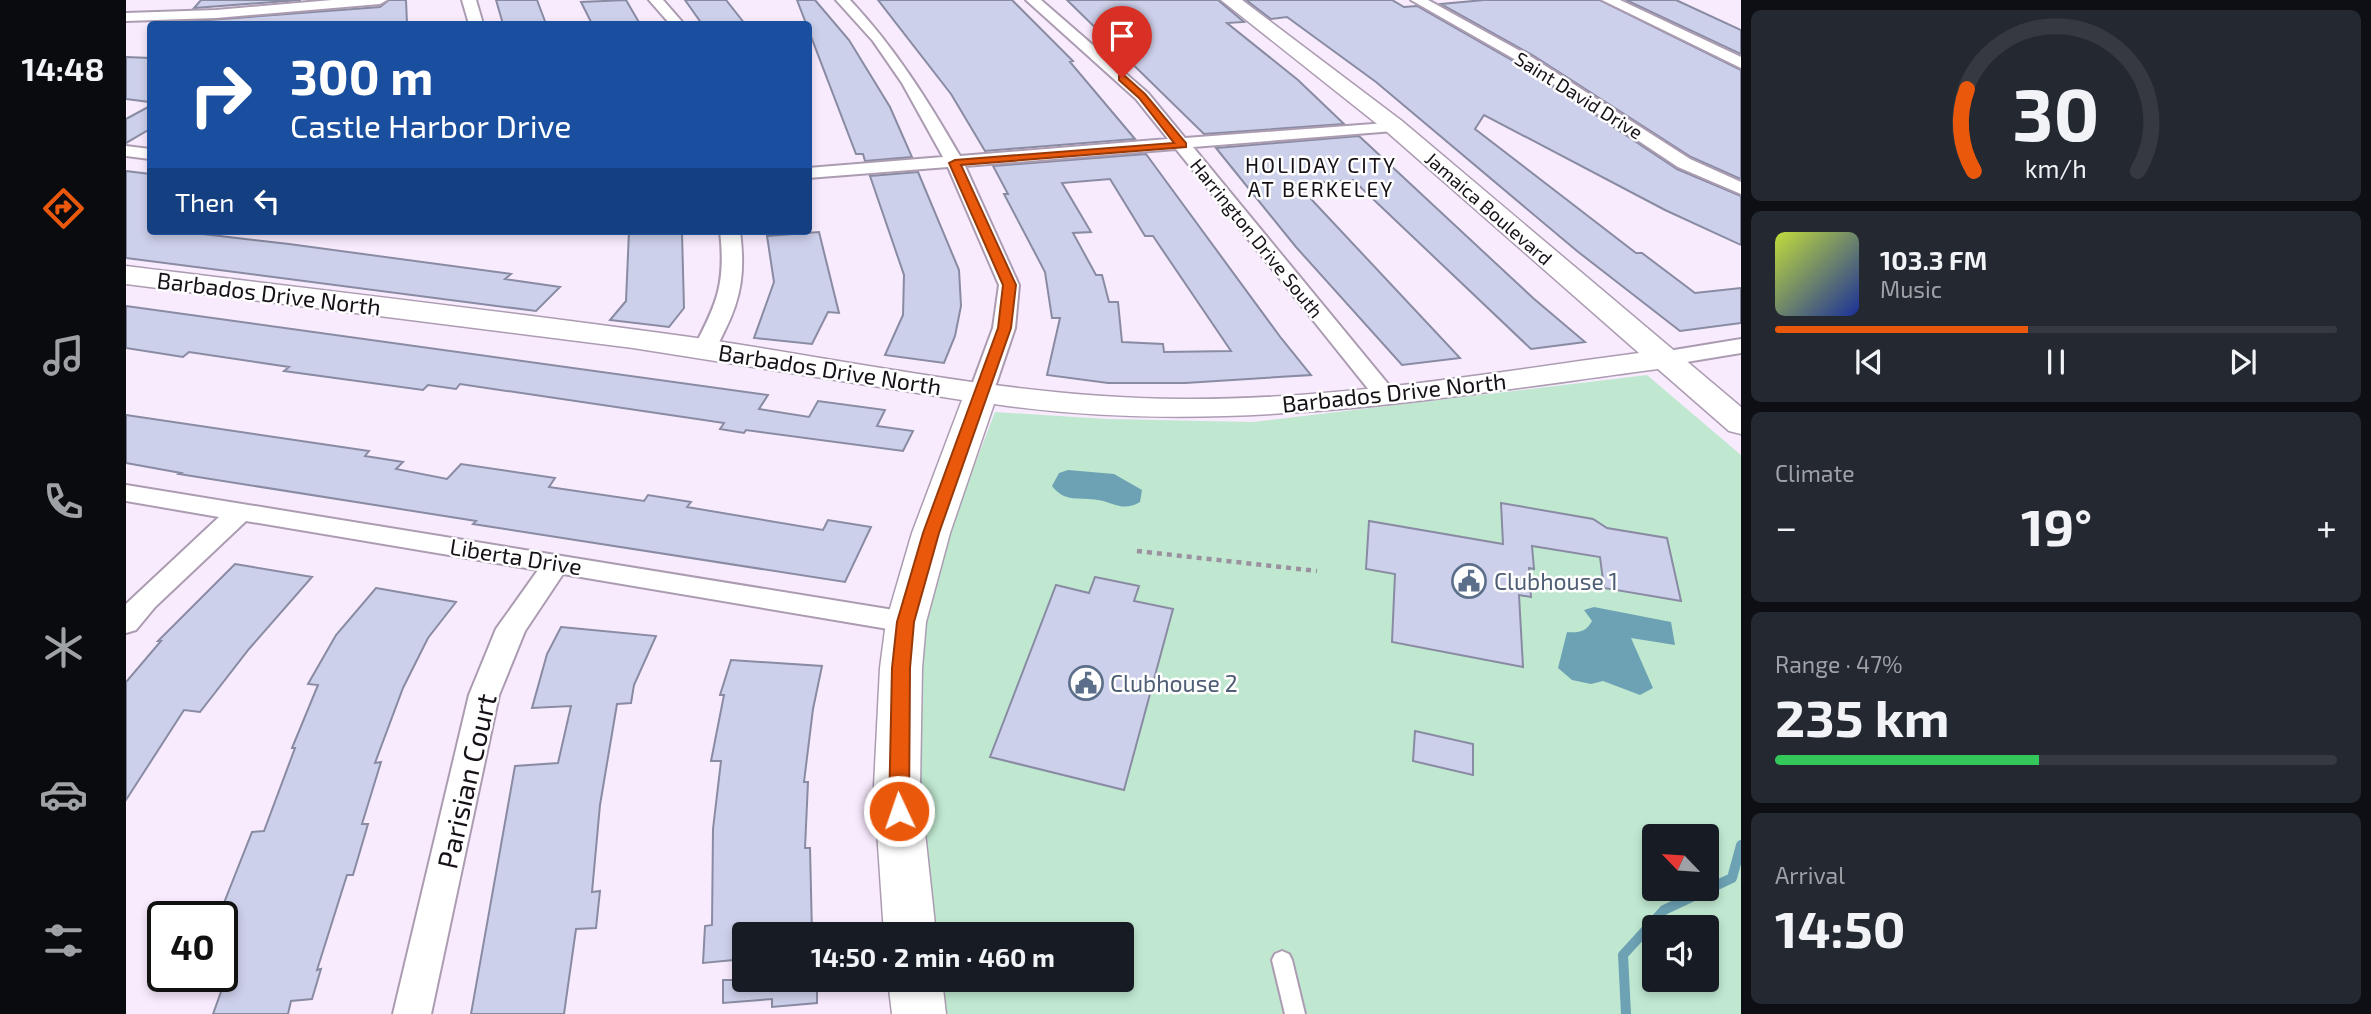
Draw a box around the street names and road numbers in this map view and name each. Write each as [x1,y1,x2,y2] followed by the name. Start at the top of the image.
[1511,46,1647,144] street label: Saint David Drive
[1421,147,1557,269] street label: Jamaica Boulevard
[1186,154,1328,322] street label: Harrington Drive South
[156,265,382,321] street label: Barbados Drive North
[717,338,943,400] street label: Barbados Drive North
[1281,366,1507,418] street label: Barbados Drive North
[448,532,584,580] street label: Liberta Drive
[429,690,503,872] street label: Parisian Court

